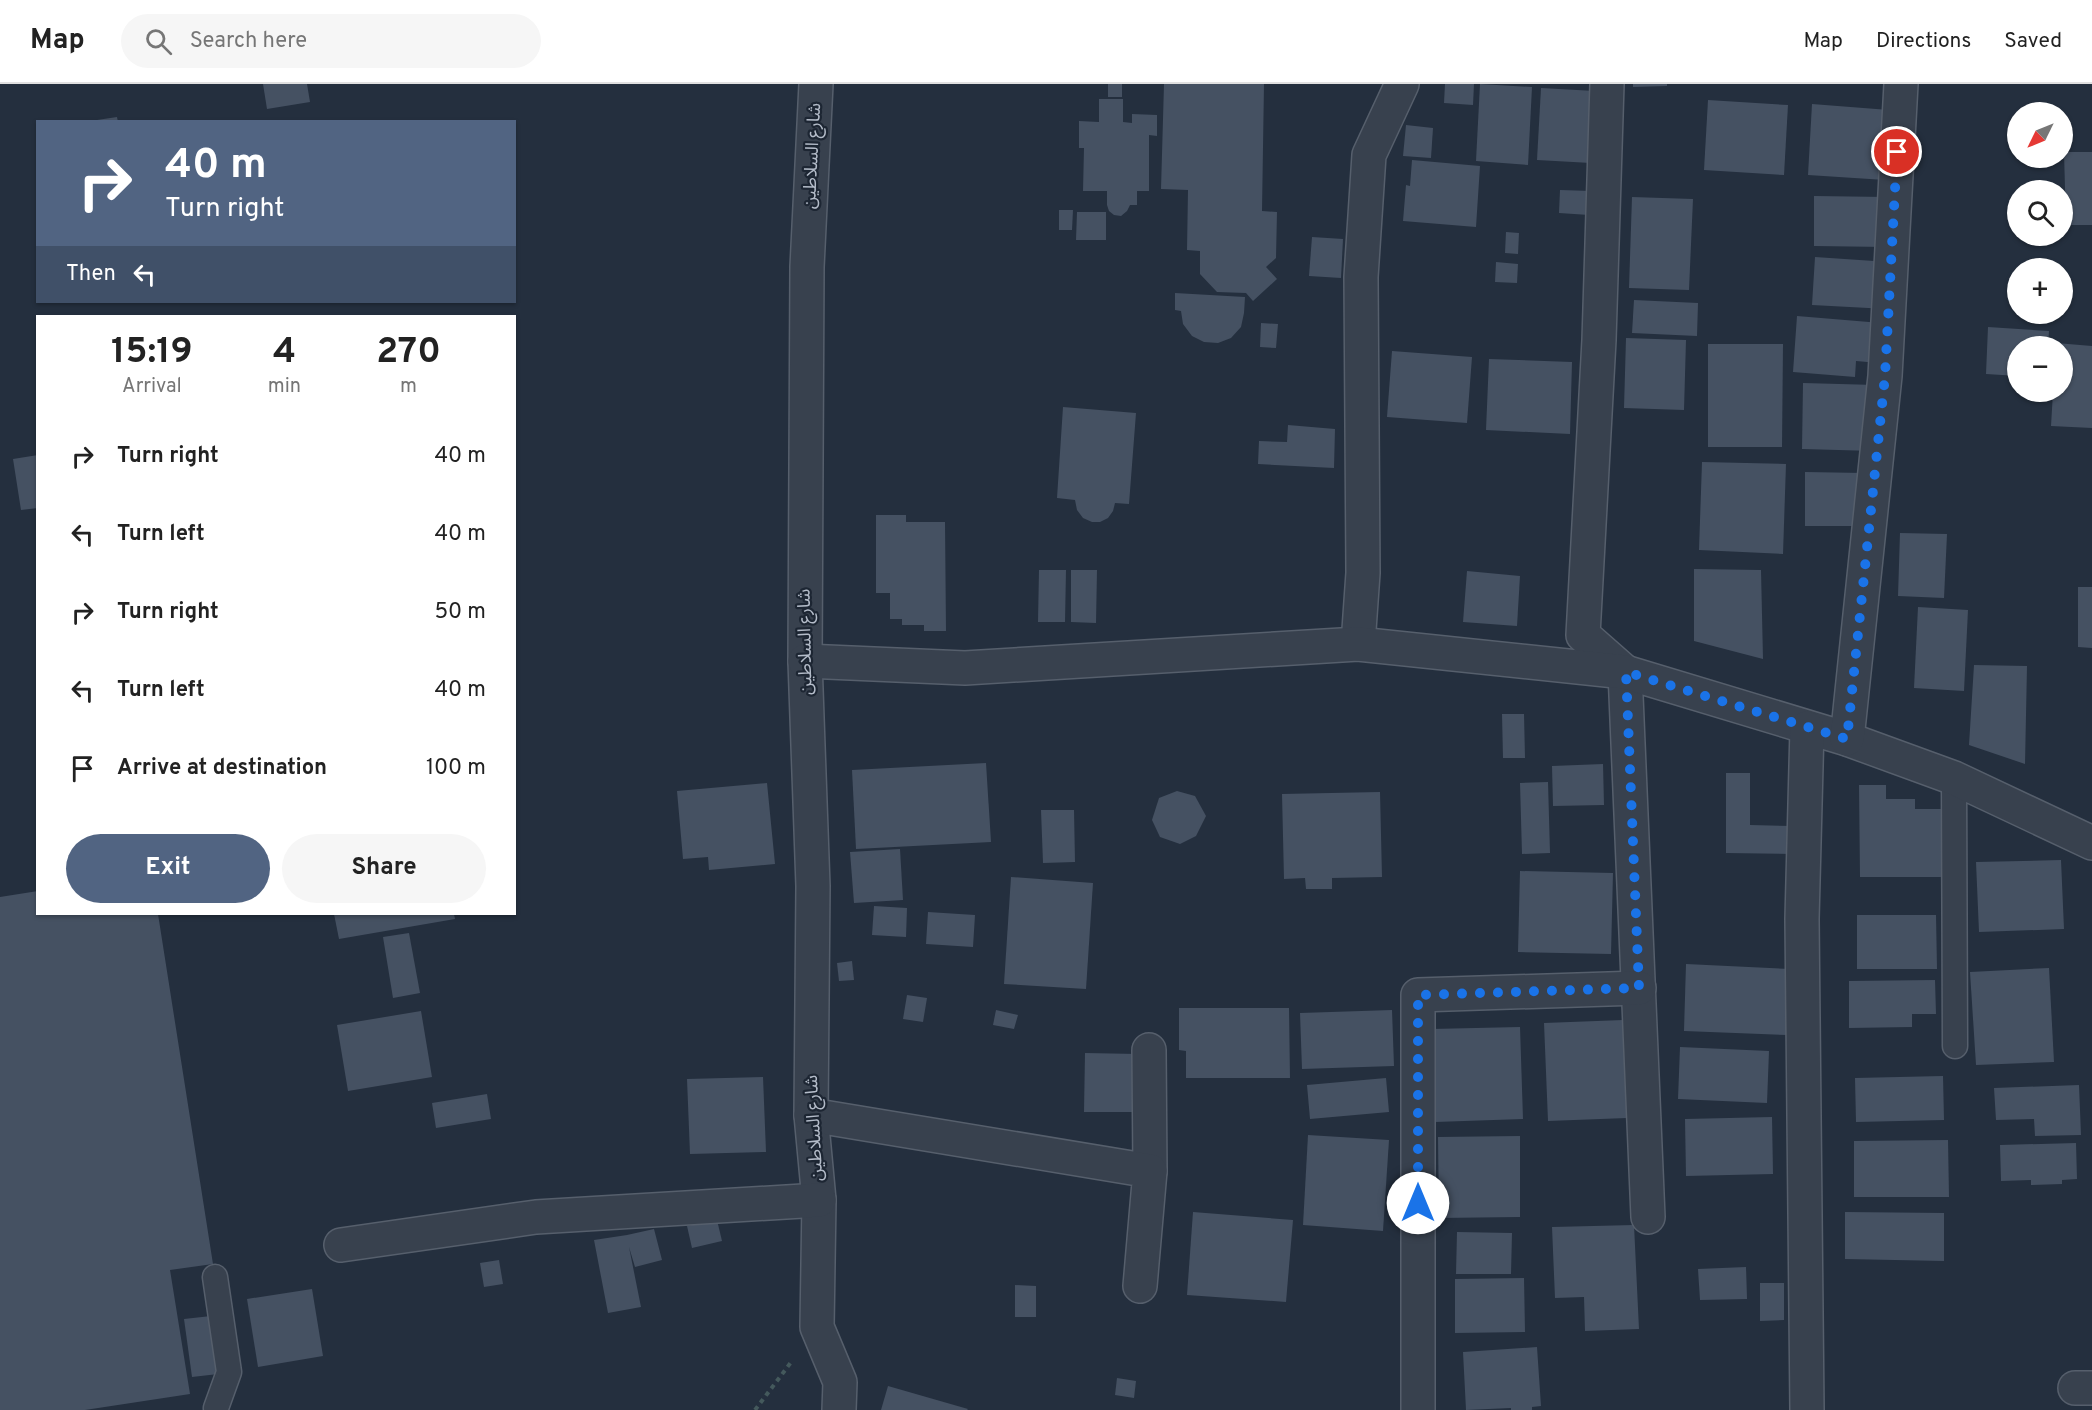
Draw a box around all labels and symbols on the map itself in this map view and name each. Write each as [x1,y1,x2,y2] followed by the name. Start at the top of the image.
[799,102,828,210] street label: شارع السلاطين
[2007,102,2073,168] north arrow
[1871,126,1922,177] pin
[794,589,819,695] street label: شارع السلاطين
[801,1074,830,1182] street label: شارع السلاطين
[1386,1171,1450,1235] position arrow

